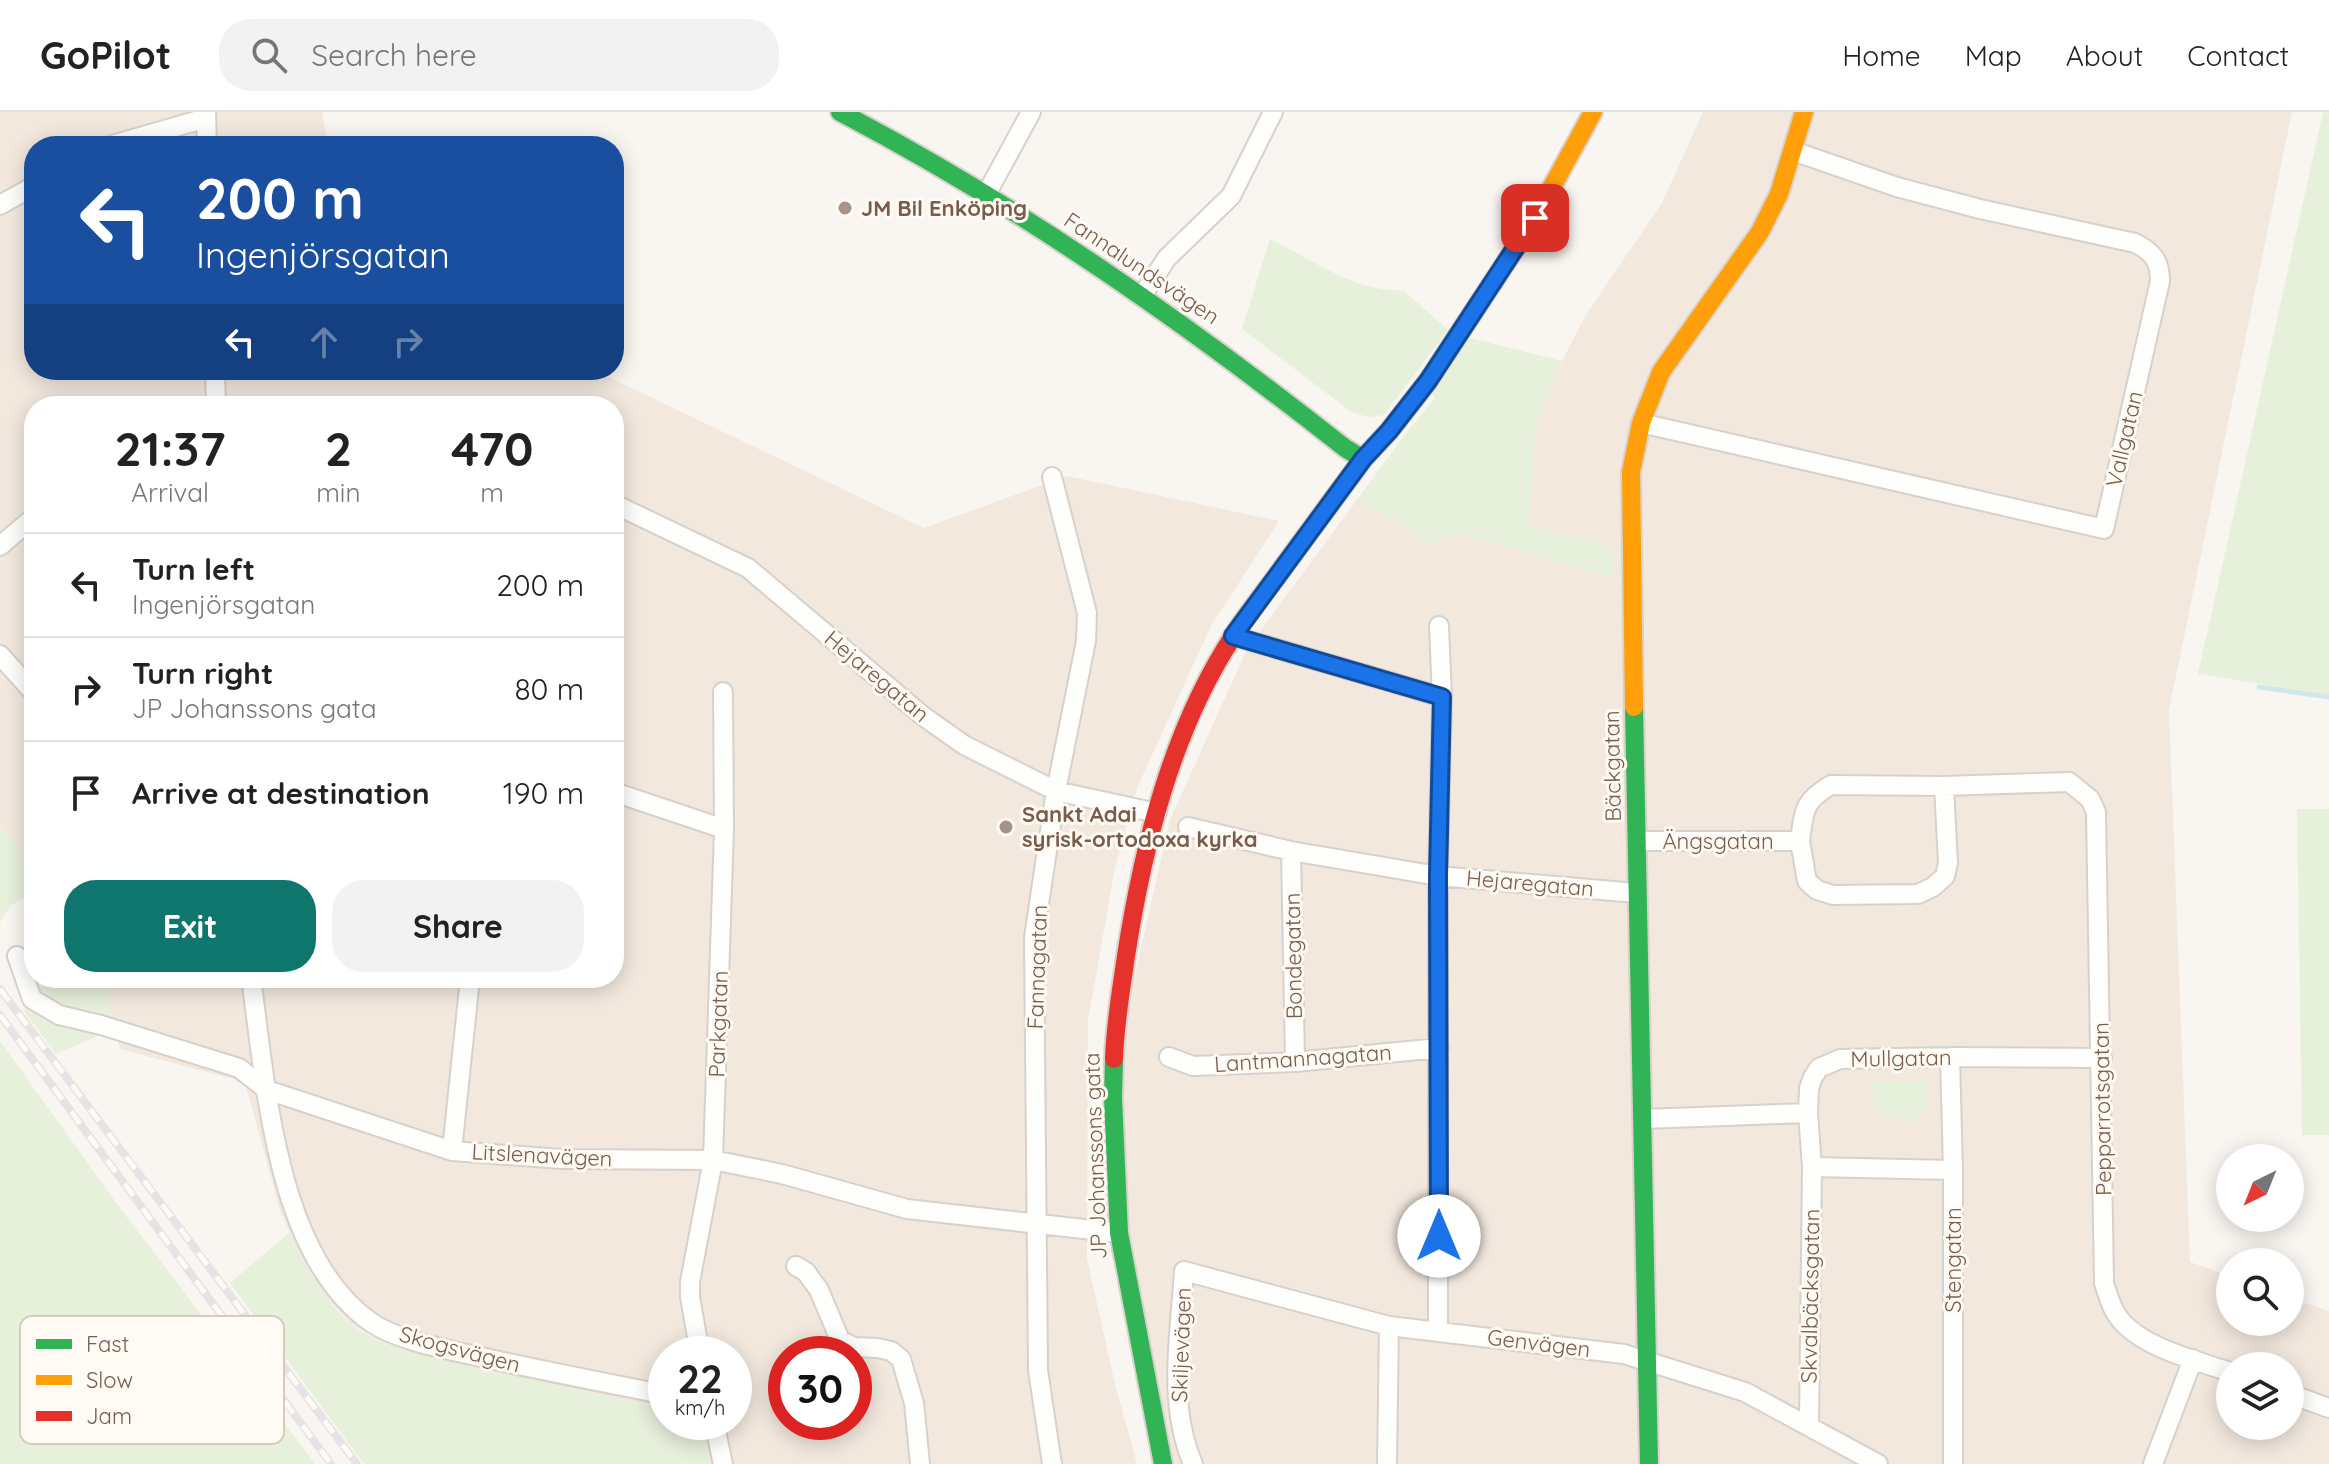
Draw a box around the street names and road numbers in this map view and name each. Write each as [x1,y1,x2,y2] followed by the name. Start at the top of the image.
[1059,206,1225,330] street label: Fannalundsvägen
[2099,388,2149,490] street label: Vallgatan
[819,624,935,728] street label: Hejaregatan
[1597,710,1627,822] street label: Bäckgatan
[1662,827,1774,855] street label: Ängsgatan
[1465,863,1595,903] street label: Hejaregatan
[1278,893,1308,1019] street label: Bondegatan
[1021,904,1053,1030] street label: Fannagatan
[702,970,734,1078] street label: Parkgatan
[2086,1022,2118,1196] street label: Pepparrotsgatan
[1213,1038,1393,1078] street label: Lantmannagatan
[1850,1043,1952,1073] street label: Mullgatan
[1077,1052,1113,1260] street label: JP Johanssons gata
[471,1137,613,1173] street label: Litslenavägen
[1939,1207,1967,1313] street label: Stengatan
[1794,1208,1826,1384] street label: Skvalbäcksgatan
[1165,1287,1197,1403] street label: Skiljevägen
[396,1319,524,1379] street label: Skogsvägen
[1486,1323,1592,1363] street label: Genvägen

